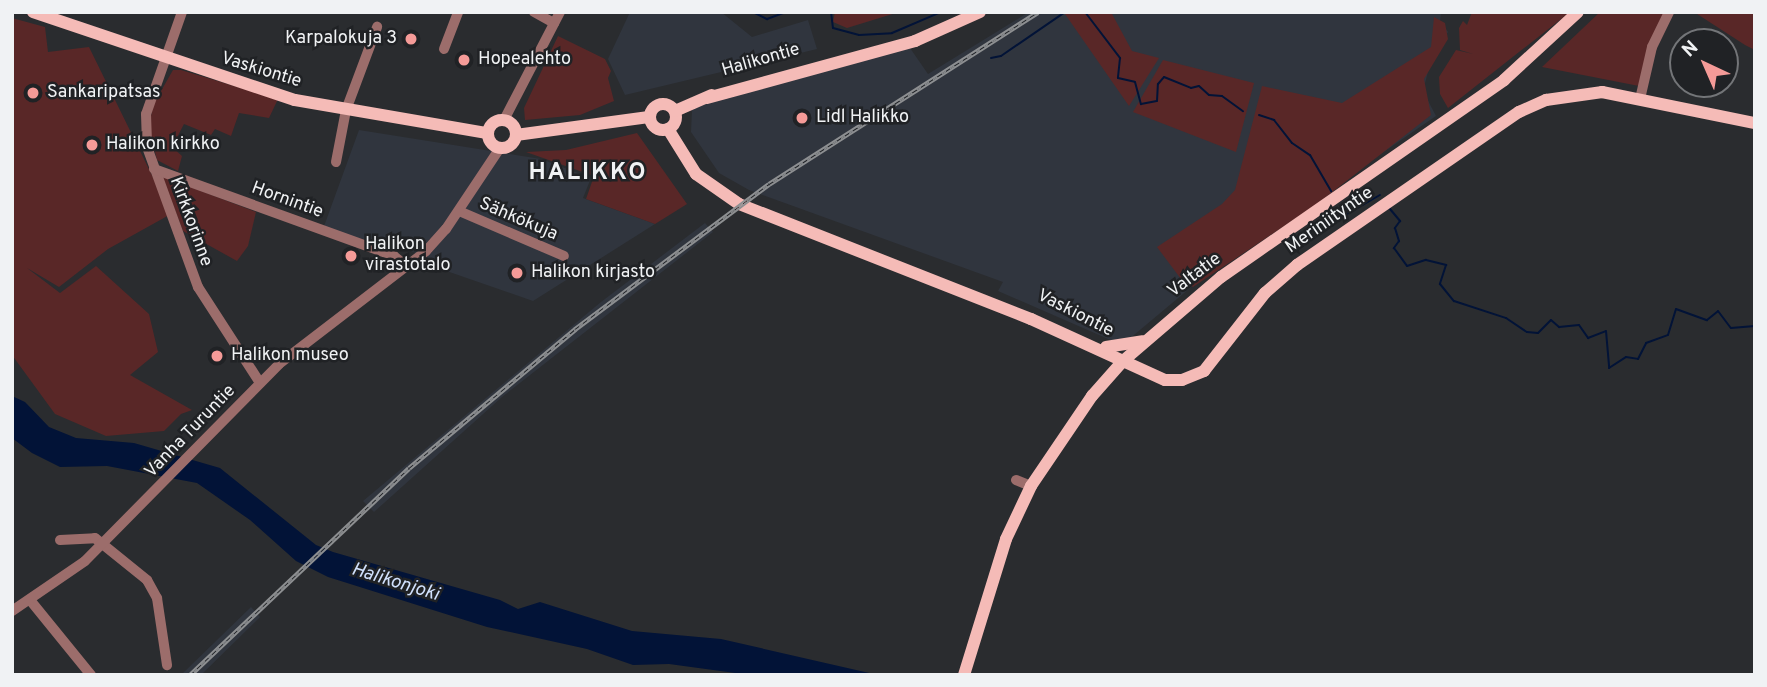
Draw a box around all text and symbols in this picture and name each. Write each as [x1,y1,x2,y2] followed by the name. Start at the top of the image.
[285,28,397,50] place label: Karpalokuja 3
[1669,28,1739,98] north arrow
[403,31,419,47] marker: Karpalokuja 3
[1678,36,1704,63] text: N
[719,40,803,82] street label: Halikontie
[218,49,304,93] street label: Vaskiontie
[478,49,571,71] place label: Hopealehto
[456,52,472,68] marker: Hopealehto
[47,82,160,104] place label: Sankaripatsas
[25,85,41,101] marker: Sankaripatsas
[816,107,909,129] place label: Lidl Halikko
[794,110,810,126] marker: Lidl Halikko
[106,134,220,156] place label: Halikon kirkko
[84,137,100,153] marker: Halikon kirkko
[529,160,647,188] district label: HALIKKO
[164,174,216,270] street label: Kirkkorinne
[248,178,326,224] street label: Hornintie
[1282,183,1378,259] street label: Meriniityntie
[475,194,561,246] street label: Sähkökuja
[365,235,450,278] place label: Halikon virastotalo
[343,248,359,264] marker: Halikon virastotalo
[1164,249,1226,303] street label: Valtatie
[531,262,655,284] place label: Halikon kirjasto
[509,265,525,281] marker: Halikon kirjasto
[1033,286,1117,342] street label: Vaskiontie
[231,345,349,367] place label: Halikon museo
[209,348,225,364] marker: Halikon museo
[141,381,241,483] street label: Vanha Turuntie
[348,559,442,607] water label: Halikonjoki

